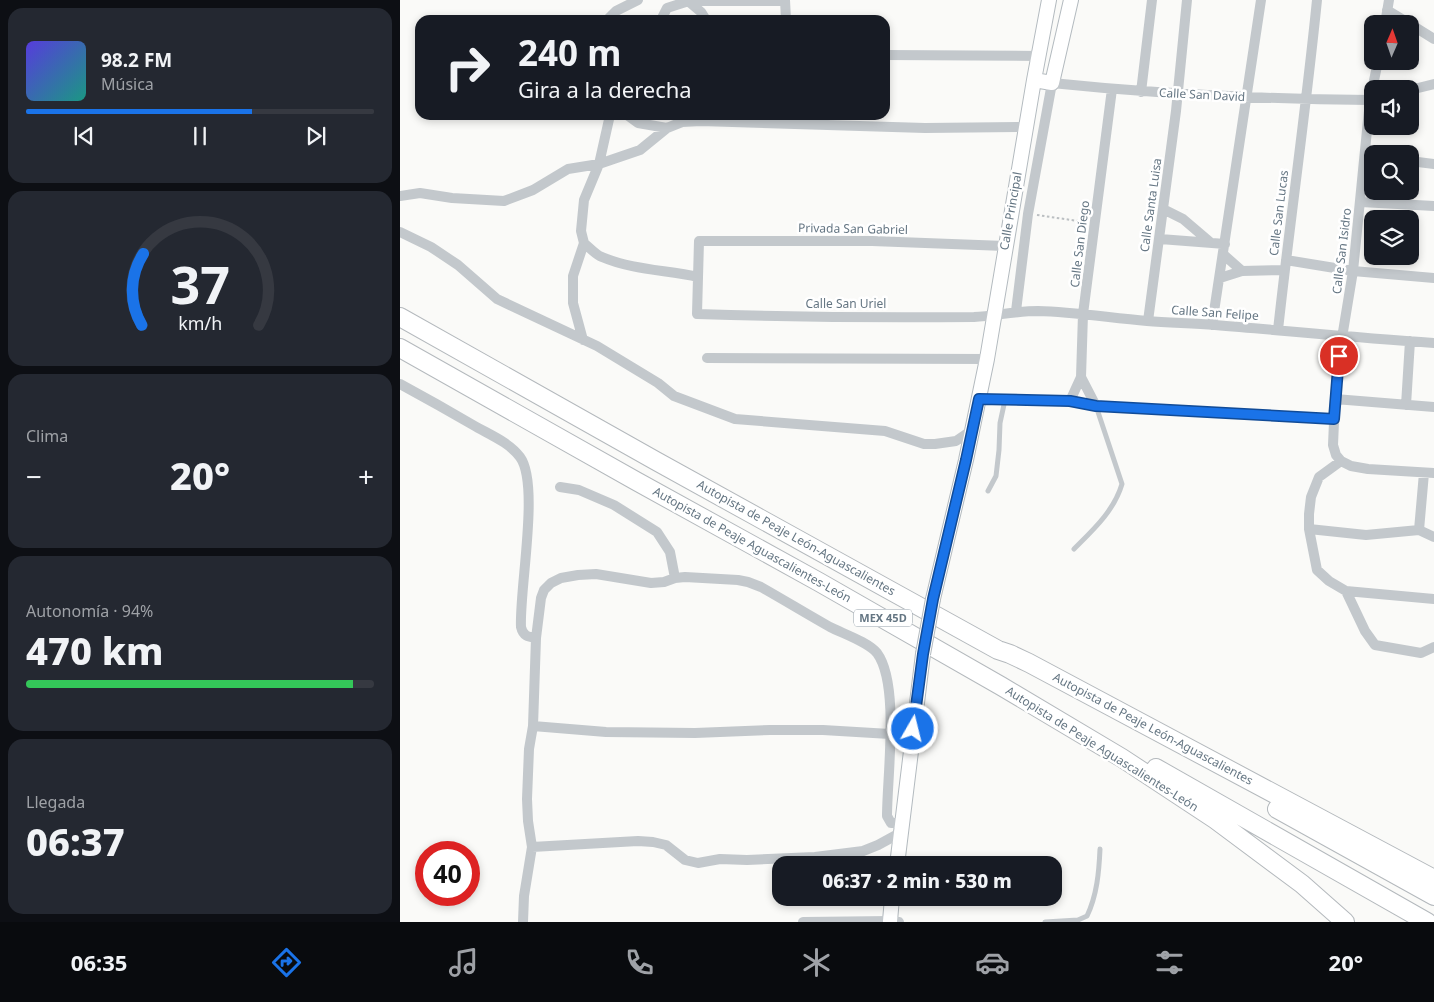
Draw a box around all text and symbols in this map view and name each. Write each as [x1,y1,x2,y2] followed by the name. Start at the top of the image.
[1364,15,1419,70] north arrow
[1364,15,1419,265] map controls
[518,29,621,76] text: 240 m
[435,35,500,100] icon: right
[101,47,172,73] text: 98.2 FM
[101,73,154,95] text: Música
[518,74,692,104] text: Gira a la derecha
[1364,80,1419,135] button: sound
[1158,84,1246,105] street label: Calle San David
[70,122,98,150] icon: previous
[186,122,214,150] icon: pause
[302,122,330,150] icon: next
[1364,145,1419,200] button: search
[1136,157,1166,253] street label: Calle Santa Luisa
[1265,169,1292,257] street label: Calle San Lucas
[995,170,1026,251] street label: Calle Principal
[1066,199,1093,288] street label: Calle San Diego
[1328,207,1355,295] street label: Calle San Isidro
[1364,210,1419,265] button: layers
[798,219,908,238] street label: Privada San Gabriel
[170,248,230,319] text: 37
[806,295,886,312] street label: Calle San Uriel
[1171,301,1260,324] street label: Calle San Felipe
[178,311,222,335] text: km/h
[1318,335,1360,377] pin
[1325,342,1353,370] icon: arrive
[26,425,68,447] text: Clima
[170,449,230,501] text: 20°
[26,457,42,495] text: −
[358,457,374,495] text: +
[694,476,899,600] street label: Autopista de Peaje León-Aguascalientes
[650,483,854,606] street label: Autopista de Peaje Aguascalientes-León
[26,600,153,622] text: Autonomía · 94%
[854,610,912,626] road number: MEX 45D
[26,624,164,676] text: 470 km
[1050,668,1256,789] street label: Autopista de Peaje León-Aguascalientes
[1003,682,1202,815] street label: Autopista de Peaje Aguascalientes-León
[886,702,938,754] position arrow
[26,791,85,813] text: Llegada
[26,815,125,867] text: 06:37
[415,841,480,906] speed limit sign: 40
[822,868,1012,894] text: 06:37 · 2 min · 530 m
[269,945,304,980] icon: directions
[446,945,481,980] icon: music
[622,945,657,980] icon: phone
[799,945,834,980] icon: climate
[975,945,1010,980] icon: car
[1152,945,1187,980] icon: filters
[71,947,127,977] text: 06:35
[1329,947,1363,977] text: 20°

